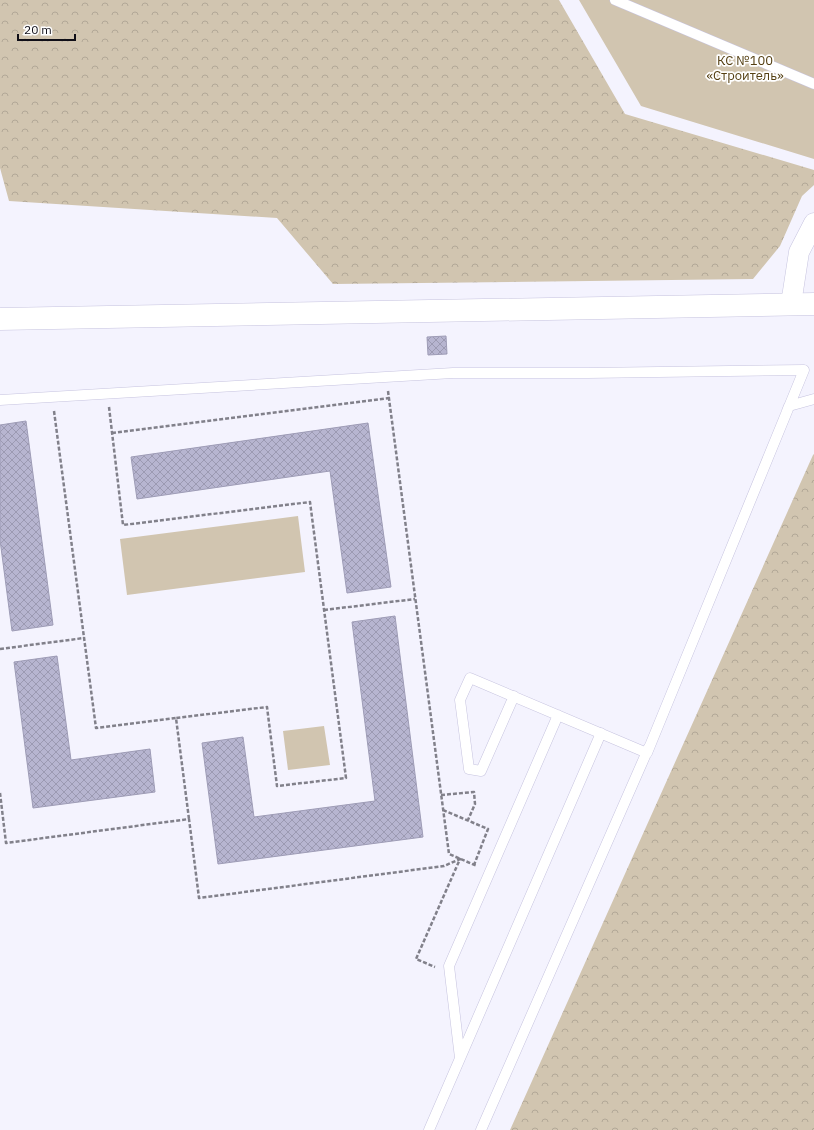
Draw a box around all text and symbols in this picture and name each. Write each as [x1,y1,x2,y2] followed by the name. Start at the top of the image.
[18,16,75,42] scale bar
[24,22,52,37] text: 20 m
[706,52,784,84] park label: КС №100 «Строитель»

